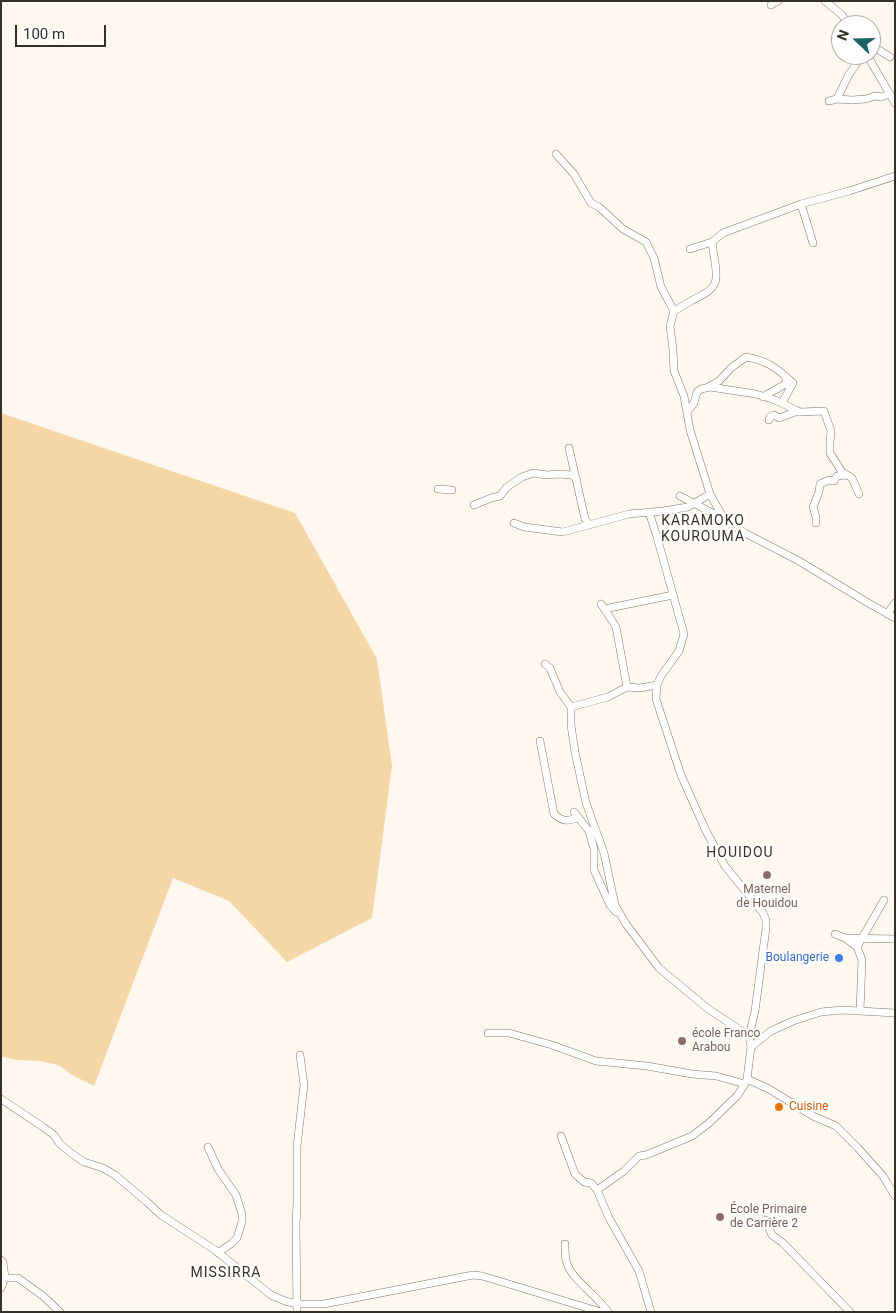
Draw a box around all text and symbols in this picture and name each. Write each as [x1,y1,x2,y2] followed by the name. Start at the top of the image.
[18,15,109,47] scale bar
[831,15,881,65] north arrow
[23,25,65,43] text: 100 m
[834,28,852,42] text: N
[660,513,746,546] district label: KARAMOKO KOUROUMA
[705,845,775,861] district label: HOUIDOU
[761,869,773,881] marker: Maternel de Houidou
[736,883,798,911] place label: Maternel de Houidou
[766,951,829,965] place label: Boulangerie
[833,952,845,964] marker: Boulangerie
[692,1027,760,1055] place label: école Franco Arabou
[676,1035,688,1047] marker: école Franco Arabou
[789,1100,828,1114] place label: Cuisine
[773,1101,785,1113] marker: Cuisine
[730,1203,807,1231] place label: École Primaire de Carrière 2
[714,1211,726,1223] marker: École Primaire de Carrière 2
[190,1265,262,1281] district label: MISSIRRA

